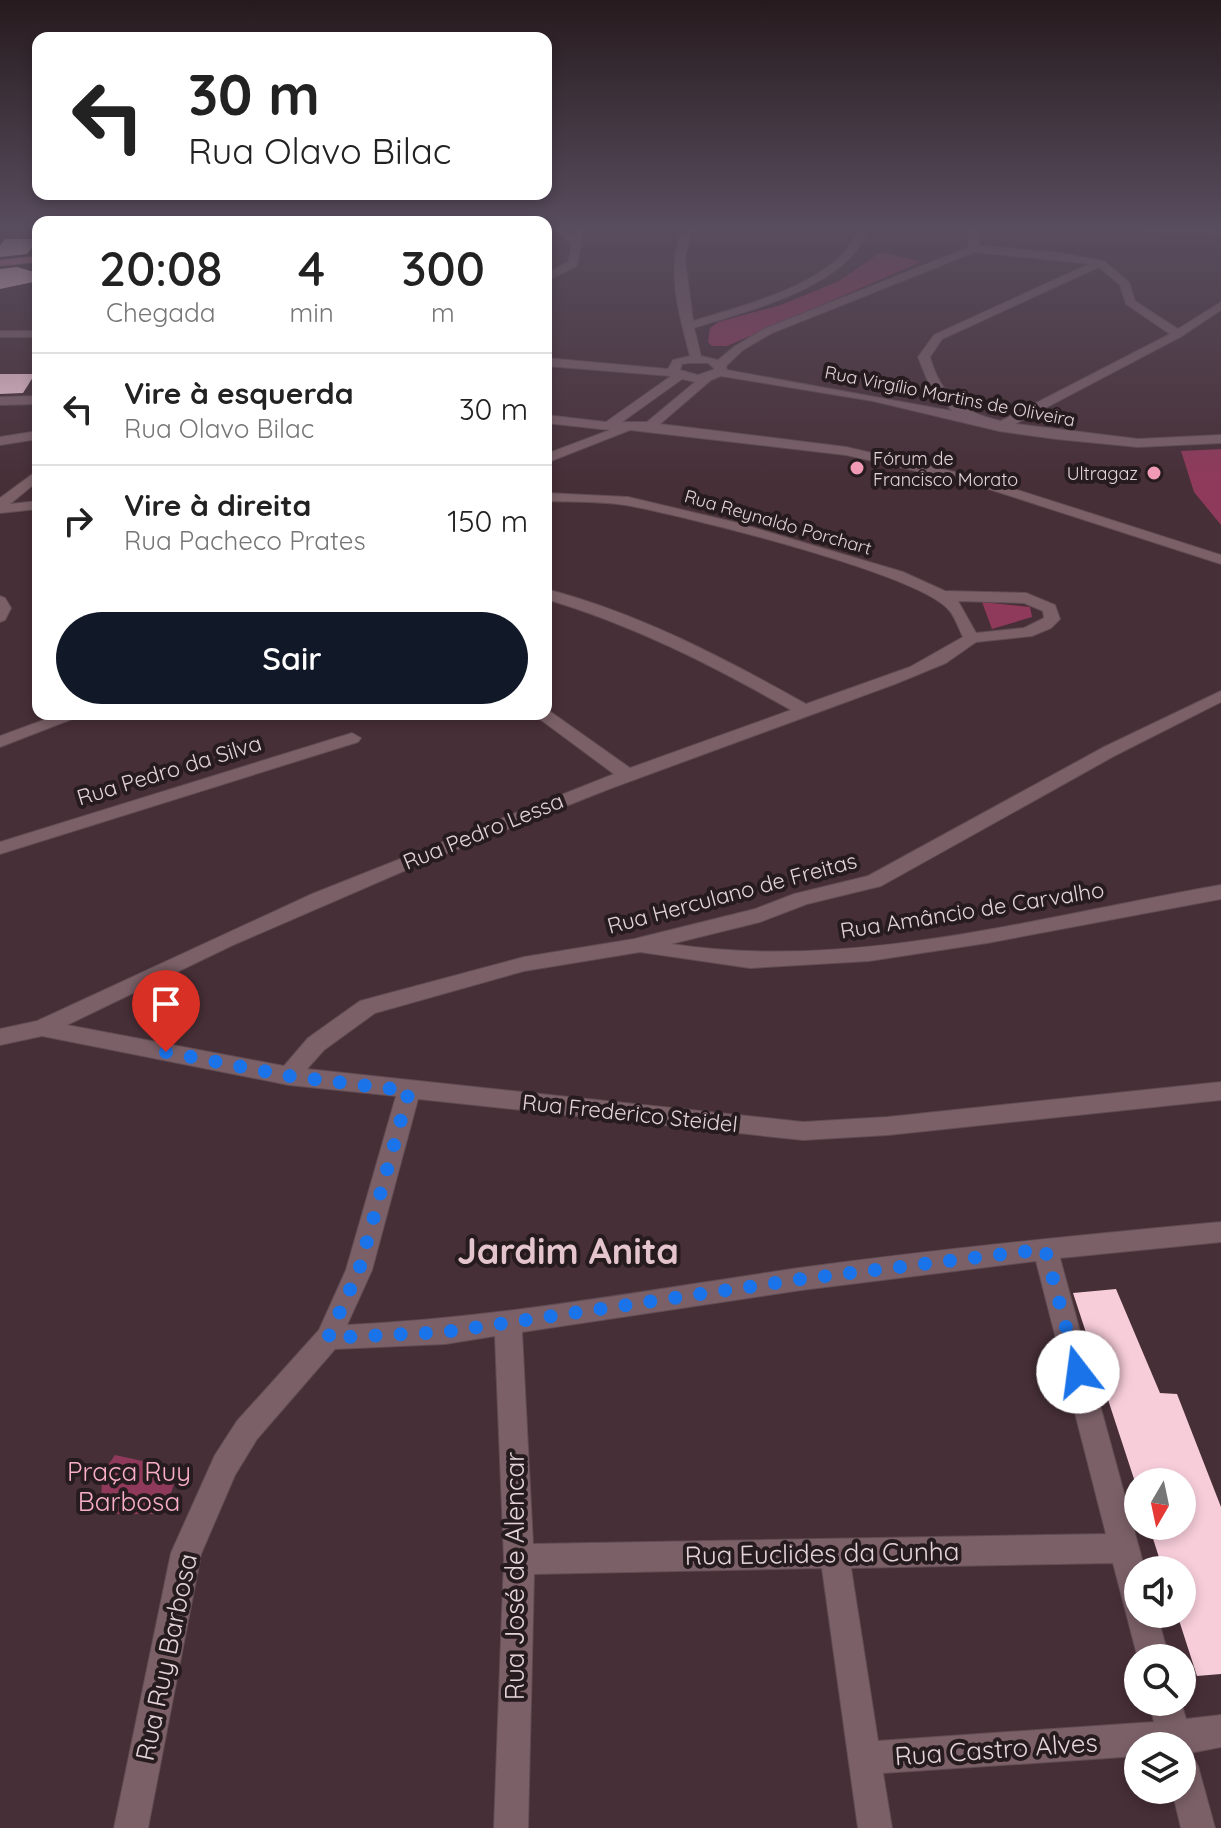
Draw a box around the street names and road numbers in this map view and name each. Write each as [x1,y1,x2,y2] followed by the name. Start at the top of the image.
[823,360,1077,432] street label: Rua Virgílio Martins de Oliveira
[682,484,874,560] street label: Rua Reynaldo Porchart
[73,729,265,811] street label: Rua Pedro da Silva
[399,786,567,876] street label: Rua Pedro Lessa
[604,846,860,940] street label: Rua Herculano de Freitas
[838,875,1106,945] street label: Rua Amâncio de Carvalho
[521,1088,739,1138] street label: Rua Frederico Steidel
[498,1452,531,1700] street label: Rua José de Alencar
[684,1534,960,1572] street label: Rua Euclides da Cunha
[128,1550,204,1764] street label: Rua Ruy Barbosa
[893,1725,1099,1773] street label: Rua Castro Alves

